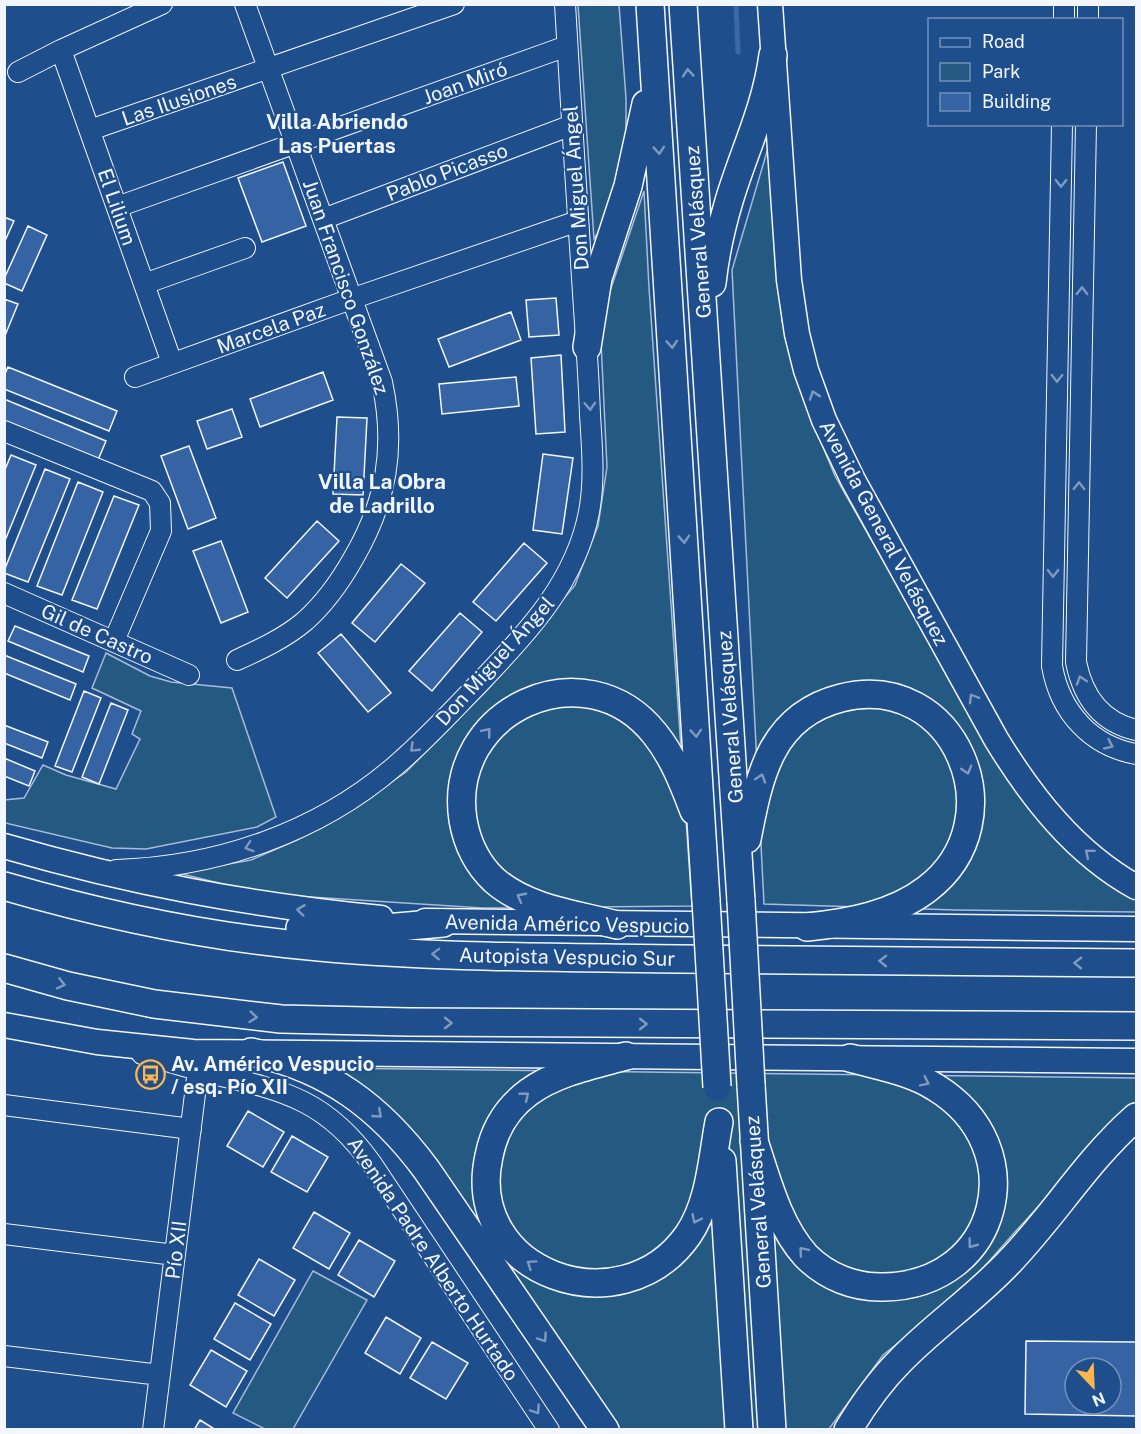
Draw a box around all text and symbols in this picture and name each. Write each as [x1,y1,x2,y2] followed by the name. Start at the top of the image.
[928,18,1123,126] legend
[982,31,1025,52] text: Road
[419,57,511,109] street label: Joan Miró
[982,61,1020,82] text: Park
[682,68,695,77] one-way arrow
[119,69,239,131] street label: Las Ilusiones
[982,91,1051,112] text: Building
[557,105,594,271] street label: Don Miguel Ángel
[266,109,408,158] district label: Villa Abriendo Las Puertas
[383,138,511,206] street label: Pablo Picasso
[653,145,666,154] one-way arrow
[680,145,716,319] street label: General Velásquez
[93,165,141,249] street label: El Lilium
[298,176,394,398] street label: Juan Francisco González
[1055,178,1067,187] one-way arrow
[1076,286,1088,295] one-way arrow
[214,297,328,359] street label: Marcela Paz
[665,340,678,349] one-way arrow
[1051,373,1063,382] one-way arrow
[809,391,822,401] one-way arrow
[583,401,596,410] one-way arrow
[814,416,954,650] street label: Avenida General Velásquez
[318,469,446,518] district label: Villa La Obra de Ladrillo
[1072,481,1085,490] one-way arrow
[677,534,690,543] one-way arrow
[1047,568,1060,577] one-way arrow
[430,591,559,731] street label: Don Miguel Ángel
[37,599,157,669] street label: Gil de Castro
[712,630,748,804] street label: General Velásquez
[1075,675,1088,686] one-way arrow
[969,694,980,704] one-way arrow
[480,728,491,739] one-way arrow
[690,729,703,738] one-way arrow
[1102,737,1113,749] one-way arrow
[411,741,421,752] one-way arrow
[959,764,972,775] one-way arrow
[754,773,767,784] one-way arrow
[244,840,255,853] one-way arrow
[1085,850,1096,861] one-way arrow
[516,893,527,904] one-way arrow
[296,904,305,916] one-way arrow
[444,910,690,938] street label: Avenida Américo Vespucio
[459,943,676,971] street label: Autopista Vespucio Sur
[432,948,441,961] one-way arrow
[879,955,888,967] one-way arrow
[1074,957,1083,969] one-way arrow
[55,977,66,989] one-way arrow
[248,1010,258,1022] one-way arrow
[443,1017,452,1029] one-way arrow
[638,1018,647,1030] one-way arrow
[171,1052,374,1099] place label: Av. Américo Vespucio / esq. Pío XII
[134,1059,166,1091] bus stop icon: Av. Américo Vespucio / esq. Pío XII
[919,1075,930,1086] one-way arrow
[518,1092,529,1103] one-way arrow
[371,1107,382,1118] one-way arrow
[740,1115,776,1289] street label: General Velásquez
[342,1132,524,1386] street label: Avenida Padre Alberto Hurtado
[692,1212,704,1223] one-way arrow
[161,1219,191,1281] street label: Pío XII
[969,1237,980,1248] one-way arrow
[799,1246,810,1257] one-way arrow
[527,1260,538,1271] one-way arrow
[536,1332,547,1343] one-way arrow
[1063,1356,1123,1416] north arrow
[1089,1388,1108,1411] text: N
[529,1403,540,1414] one-way arrow

